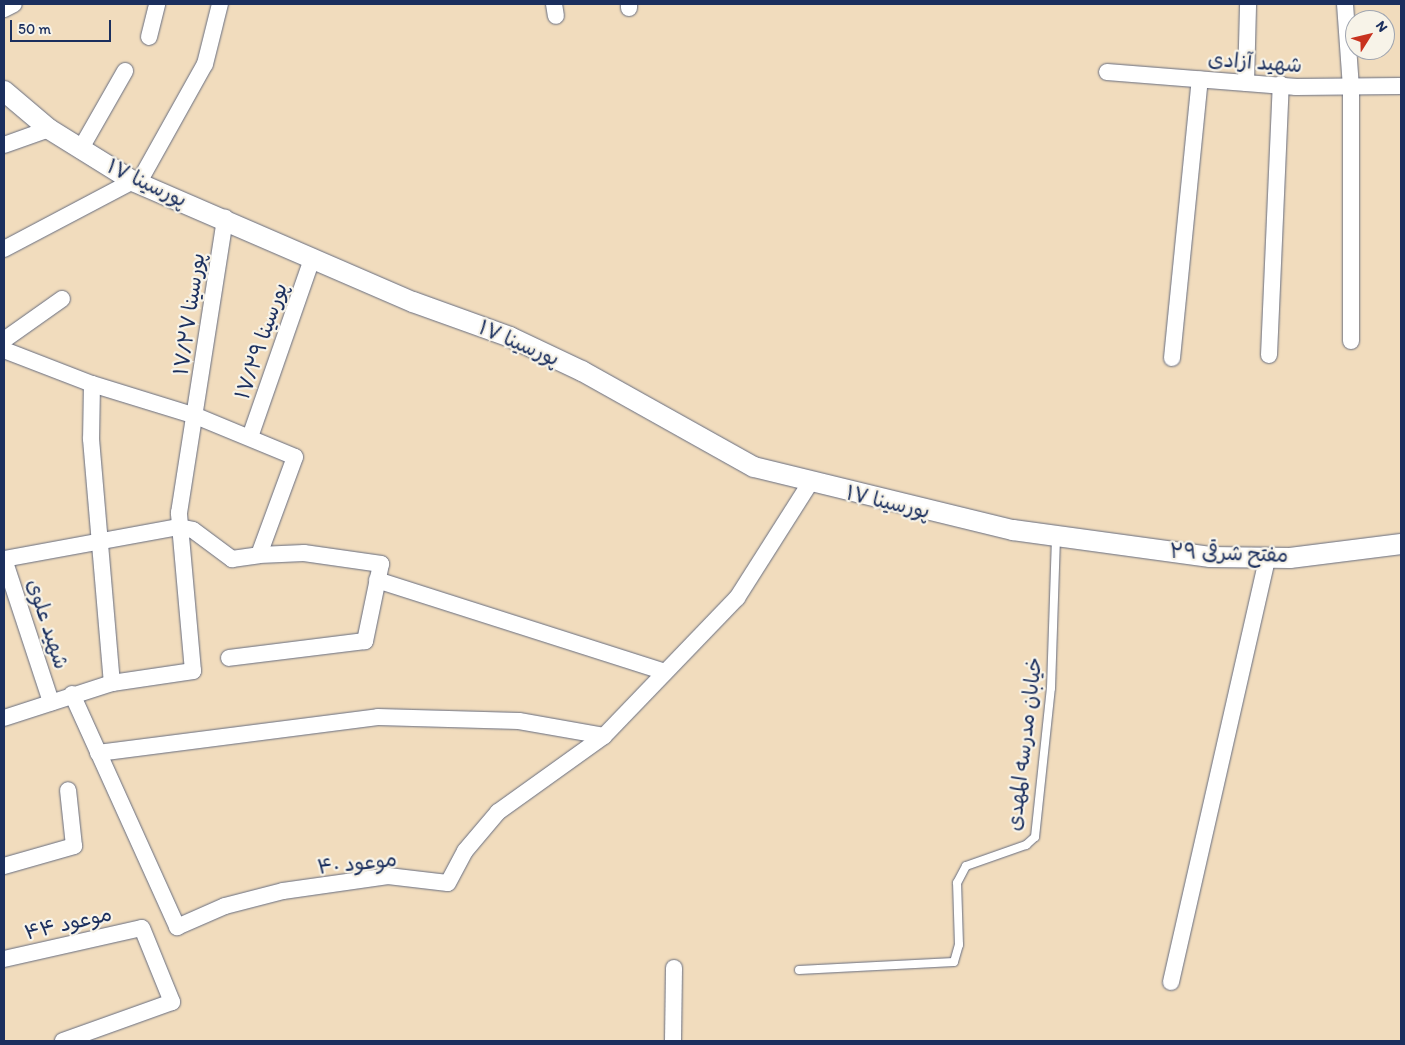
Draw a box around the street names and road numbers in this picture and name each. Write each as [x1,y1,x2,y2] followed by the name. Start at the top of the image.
[1207,46,1303,78] street label: شهید آزادی
[103,154,191,212] street label: پورسینا ۱۷
[168,251,210,377] street label: پورسینا ۱۷/۲۷
[229,279,293,403] street label: پورسینا ۱۷/۲۹
[475,315,563,371] street label: پورسینا ۱۷
[844,480,932,524] street label: پورسینا ۱۷
[1169,538,1289,568] street label: مفتح شرقی ۲۹
[22,576,74,672] street label: شهید علوی
[1001,656,1047,832] street label: خیابان مدرسه المهدی
[316,846,398,880] street label: موعود ۴۰
[22,901,114,945] street label: موعود ۴۴

